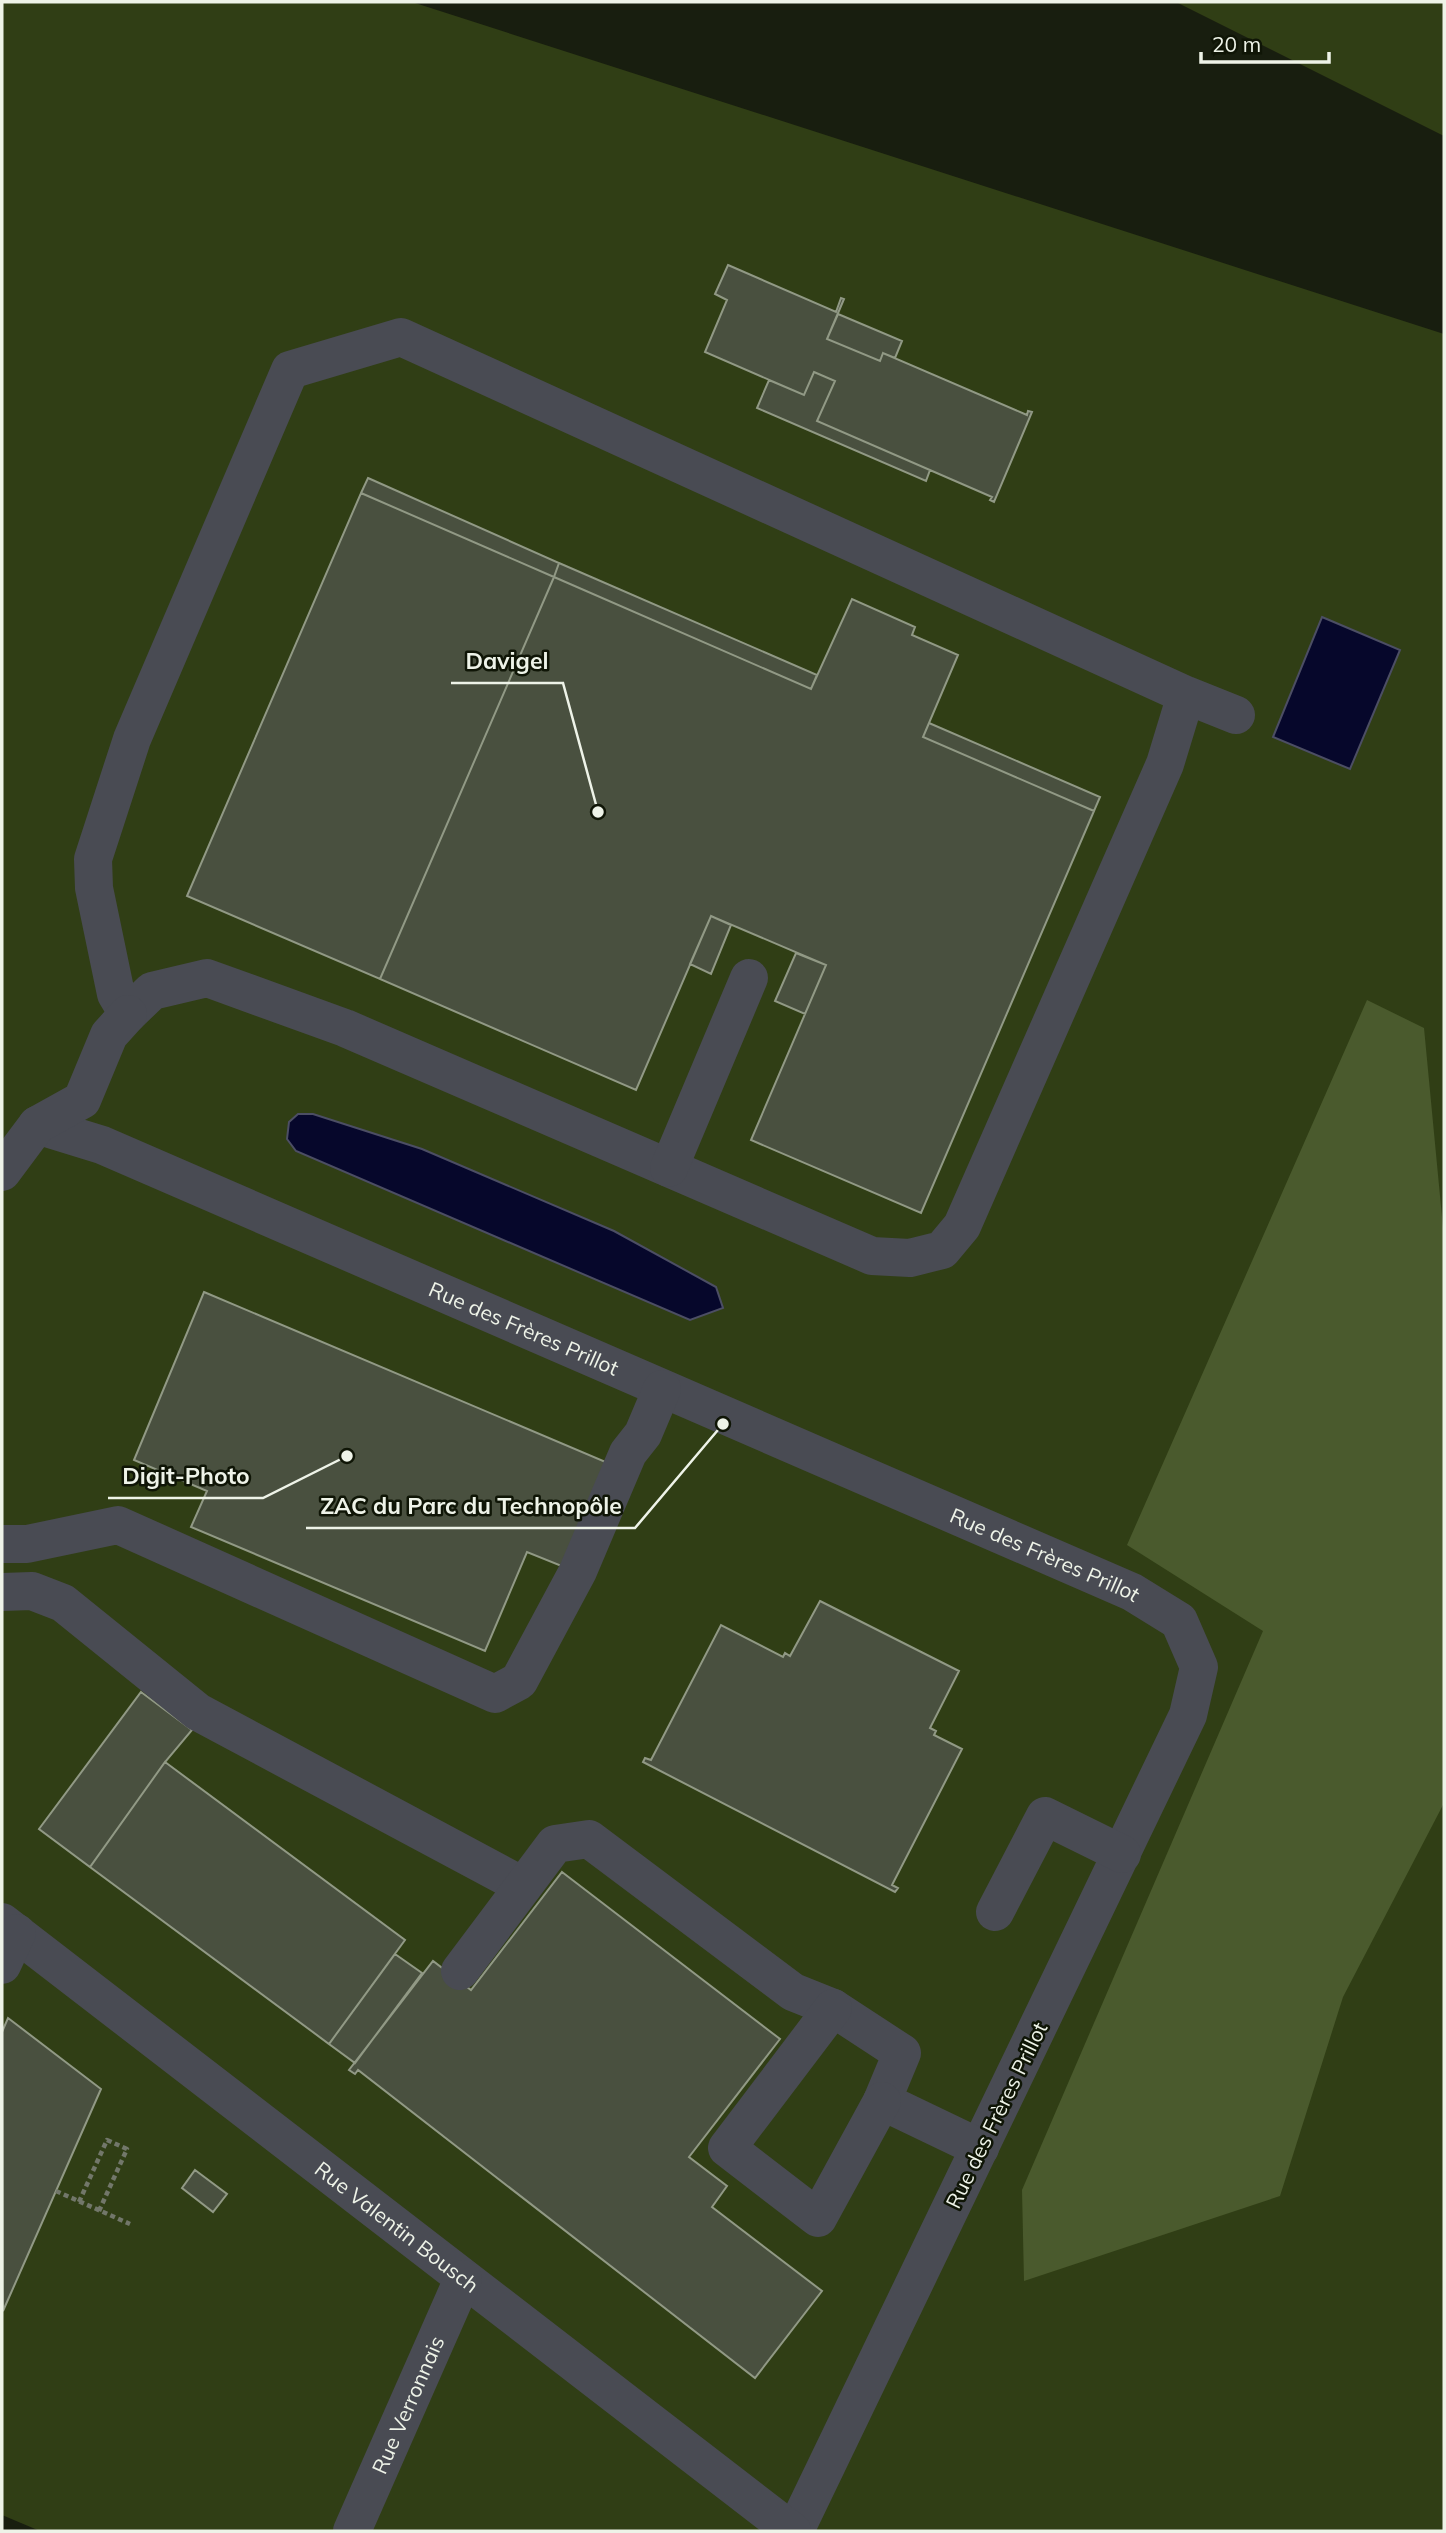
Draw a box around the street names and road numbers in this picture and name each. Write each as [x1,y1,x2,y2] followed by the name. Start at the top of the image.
[425,1276,623,1381] street label: Rue des Frères Prillot
[946,1502,1145,1607] street label: Rue des Frères Prillot
[940,2018,1052,2212] street label: Rue des Frères Prillot
[310,2155,484,2298] street label: Rue Valentin Bousch
[366,2332,449,2478] street label: Rue Verronnais

